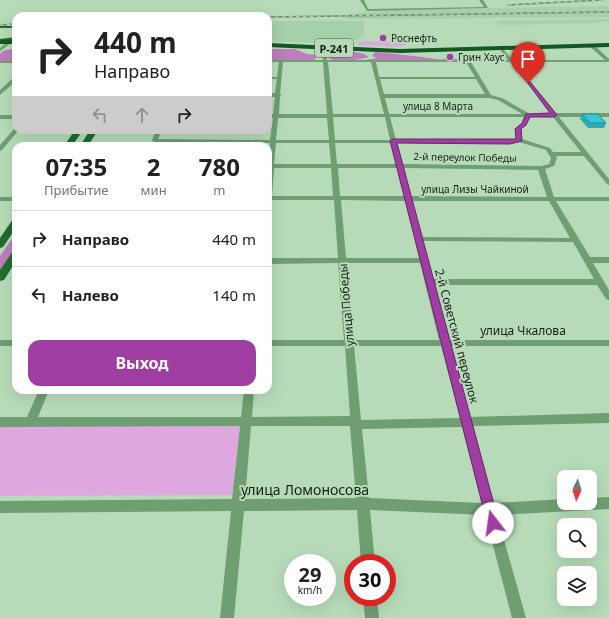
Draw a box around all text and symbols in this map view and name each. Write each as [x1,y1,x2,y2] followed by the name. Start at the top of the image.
[94,23,177,61] text: 440 m
[28,28,80,80] icon: right
[391,31,437,45] place label: Роснефть
[378,33,388,43] marker: Роснефть
[315,39,353,57] road number: Р-241
[511,42,545,83] pin
[517,48,539,70] icon: arrive
[458,50,505,64] place label: Грин Хаус
[445,52,455,62] marker: Грин Хаус
[94,59,170,83] text: Направо
[403,99,473,113] street label: улица 8 Марта
[89,104,111,126] icon: left
[131,104,153,126] icon: ahead
[173,104,195,126] icon: right
[413,149,517,165] street label: 2-й переулок Победы
[45,150,107,183] text: 07:35
[147,150,160,183] text: 2
[199,150,240,183] text: 780
[44,181,109,199] text: Прибытие
[141,181,167,199] text: мин
[213,181,225,199] text: m
[421,182,529,196] street label: улица Лизы Чайкиной
[28,228,50,250] icon: right
[62,229,129,249] text: Направо
[212,229,256,249] text: 440 m
[334,263,358,347] street label: улица Победы
[431,267,483,406] street label: 2-й Советский переулок
[28,284,50,306] icon: left
[62,285,119,305] text: Налево
[212,285,256,305] text: 140 m
[480,322,566,339] street label: улица Чкалова
[28,340,256,386] button: Выход
[557,470,597,510] north arrow
[557,470,597,606] map controls
[241,480,369,499] street label: улица Ломоносова
[472,502,514,544] position arrow
[557,518,597,558] button: search
[344,554,396,606] speed limit sign: 30
[299,561,321,588] text: 29
[557,566,597,606] button: layers
[298,583,322,597] text: km/h

